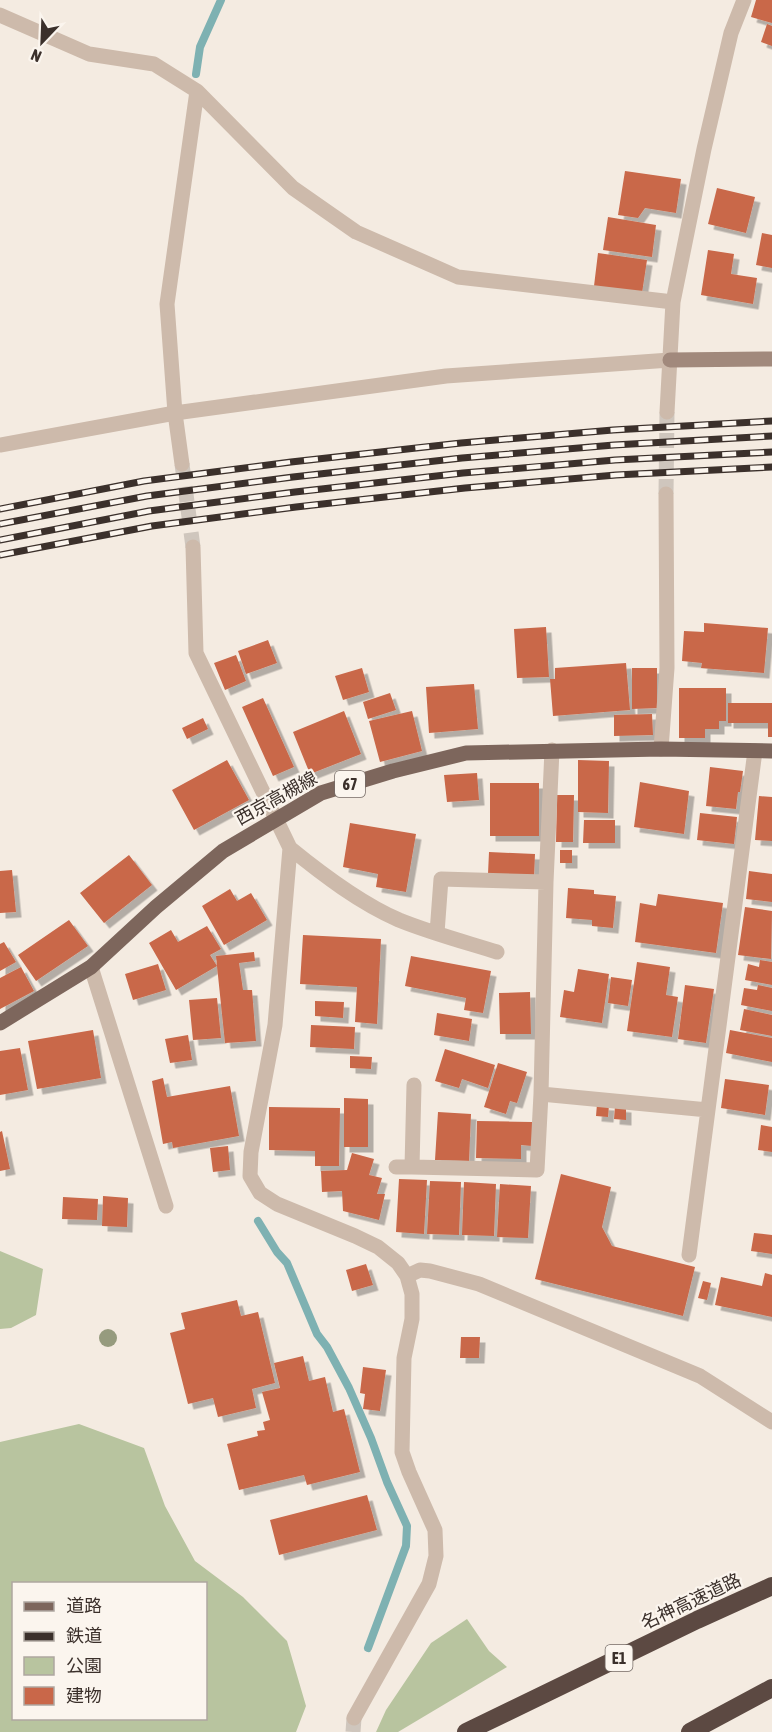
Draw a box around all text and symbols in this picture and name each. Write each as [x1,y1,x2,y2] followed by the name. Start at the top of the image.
[12,12,72,72] north arrow
[28,46,44,66] text: N
[232,767,320,829] street label: 西京高槻線
[335,771,365,797] road number: 67
[638,1569,744,1633] street label: 名神高速道路
[12,1582,207,1720] legend
[66,1595,102,1616] text: 道路
[66,1625,102,1646] text: 鉄道
[606,1645,632,1671] road number: E1
[66,1655,102,1676] text: 公園
[66,1685,102,1706] text: 建物

